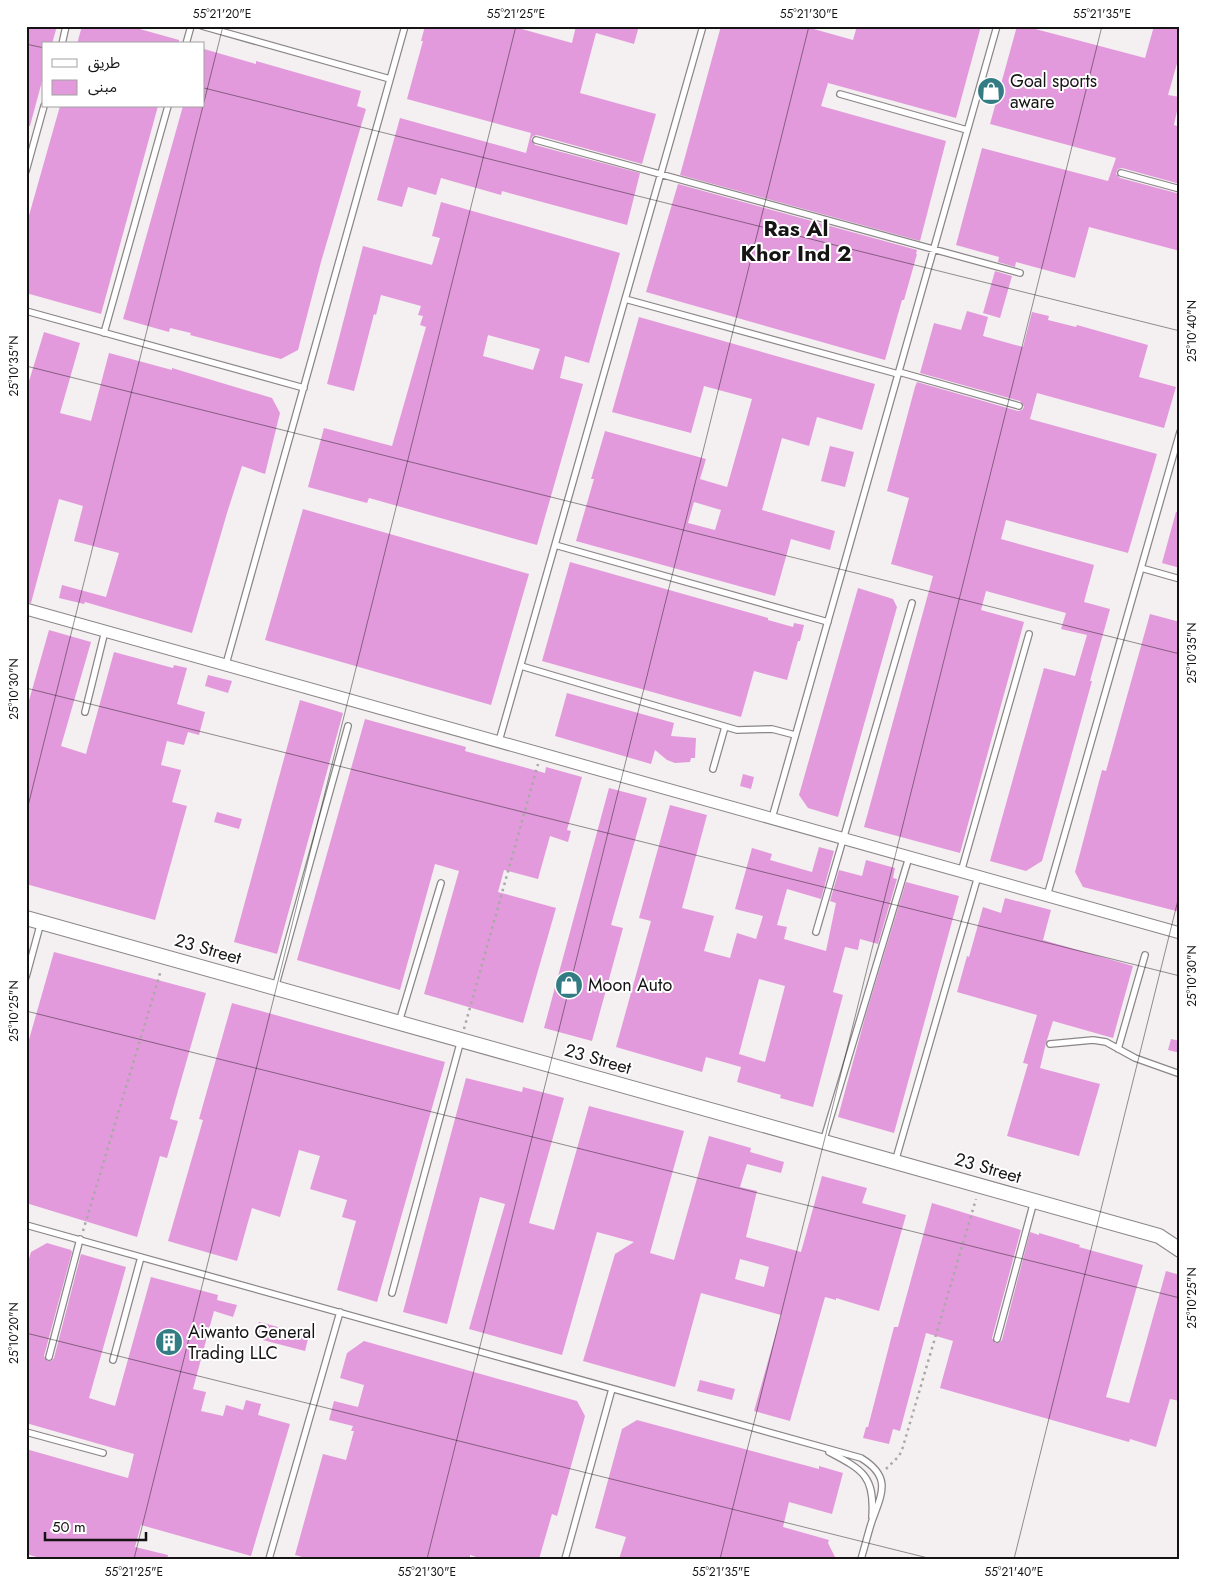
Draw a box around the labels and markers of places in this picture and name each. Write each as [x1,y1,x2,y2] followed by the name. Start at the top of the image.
[1010,68,1097,115] place label: Goal sports aware
[976,76,1006,106] shop icon: Goal sports aware
[554,970,584,1000] shop icon: Moon Auto
[588,972,672,998] place label: Moon Auto
[188,1319,315,1366] place label: Aiwanto General Trading LLC
[154,1327,184,1357] building icon: Aiwanto General Trading LLC

